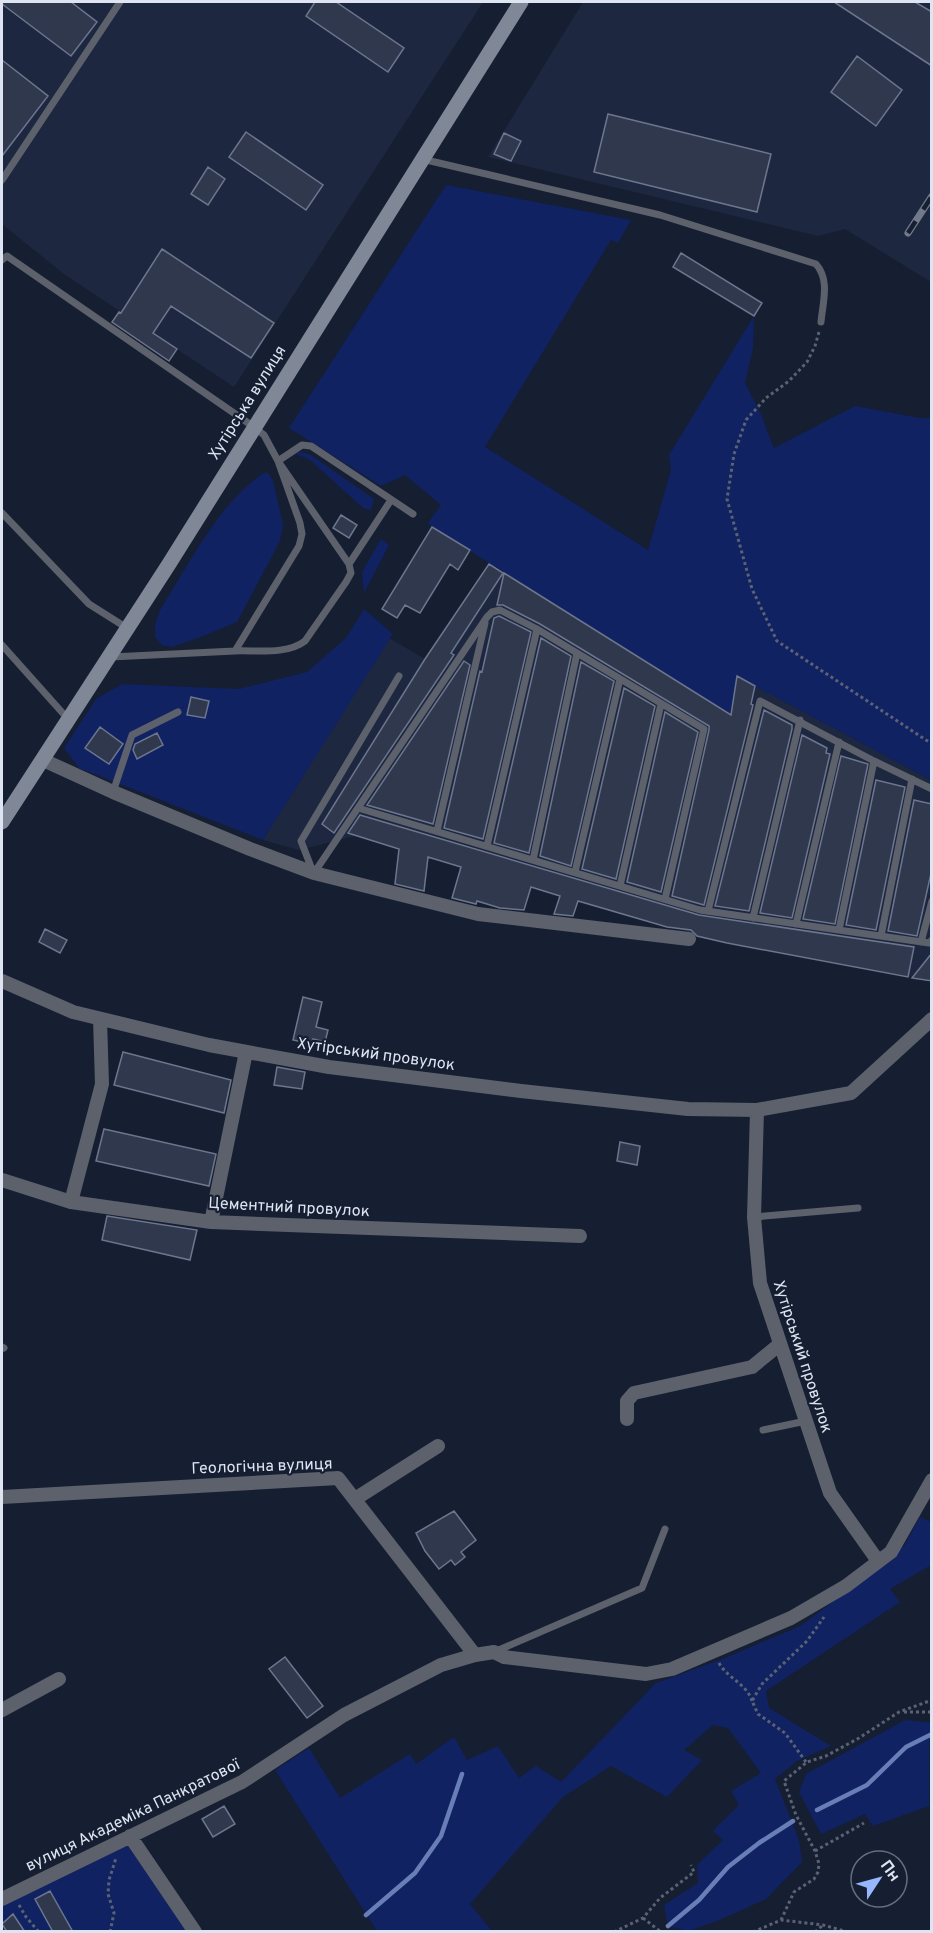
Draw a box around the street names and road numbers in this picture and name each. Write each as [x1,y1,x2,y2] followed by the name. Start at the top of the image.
[205,342,291,464] street label: Хутірська вулиця
[296,1034,456,1076] street label: Хутірський провулок
[208,1194,370,1222] street label: Цементний провулок
[768,1278,836,1436] street label: Хутірський провулок
[191,1455,333,1479] street label: Геологічна вулиця
[23,1755,244,1877] street label: вулиця Академіка Панкратової

